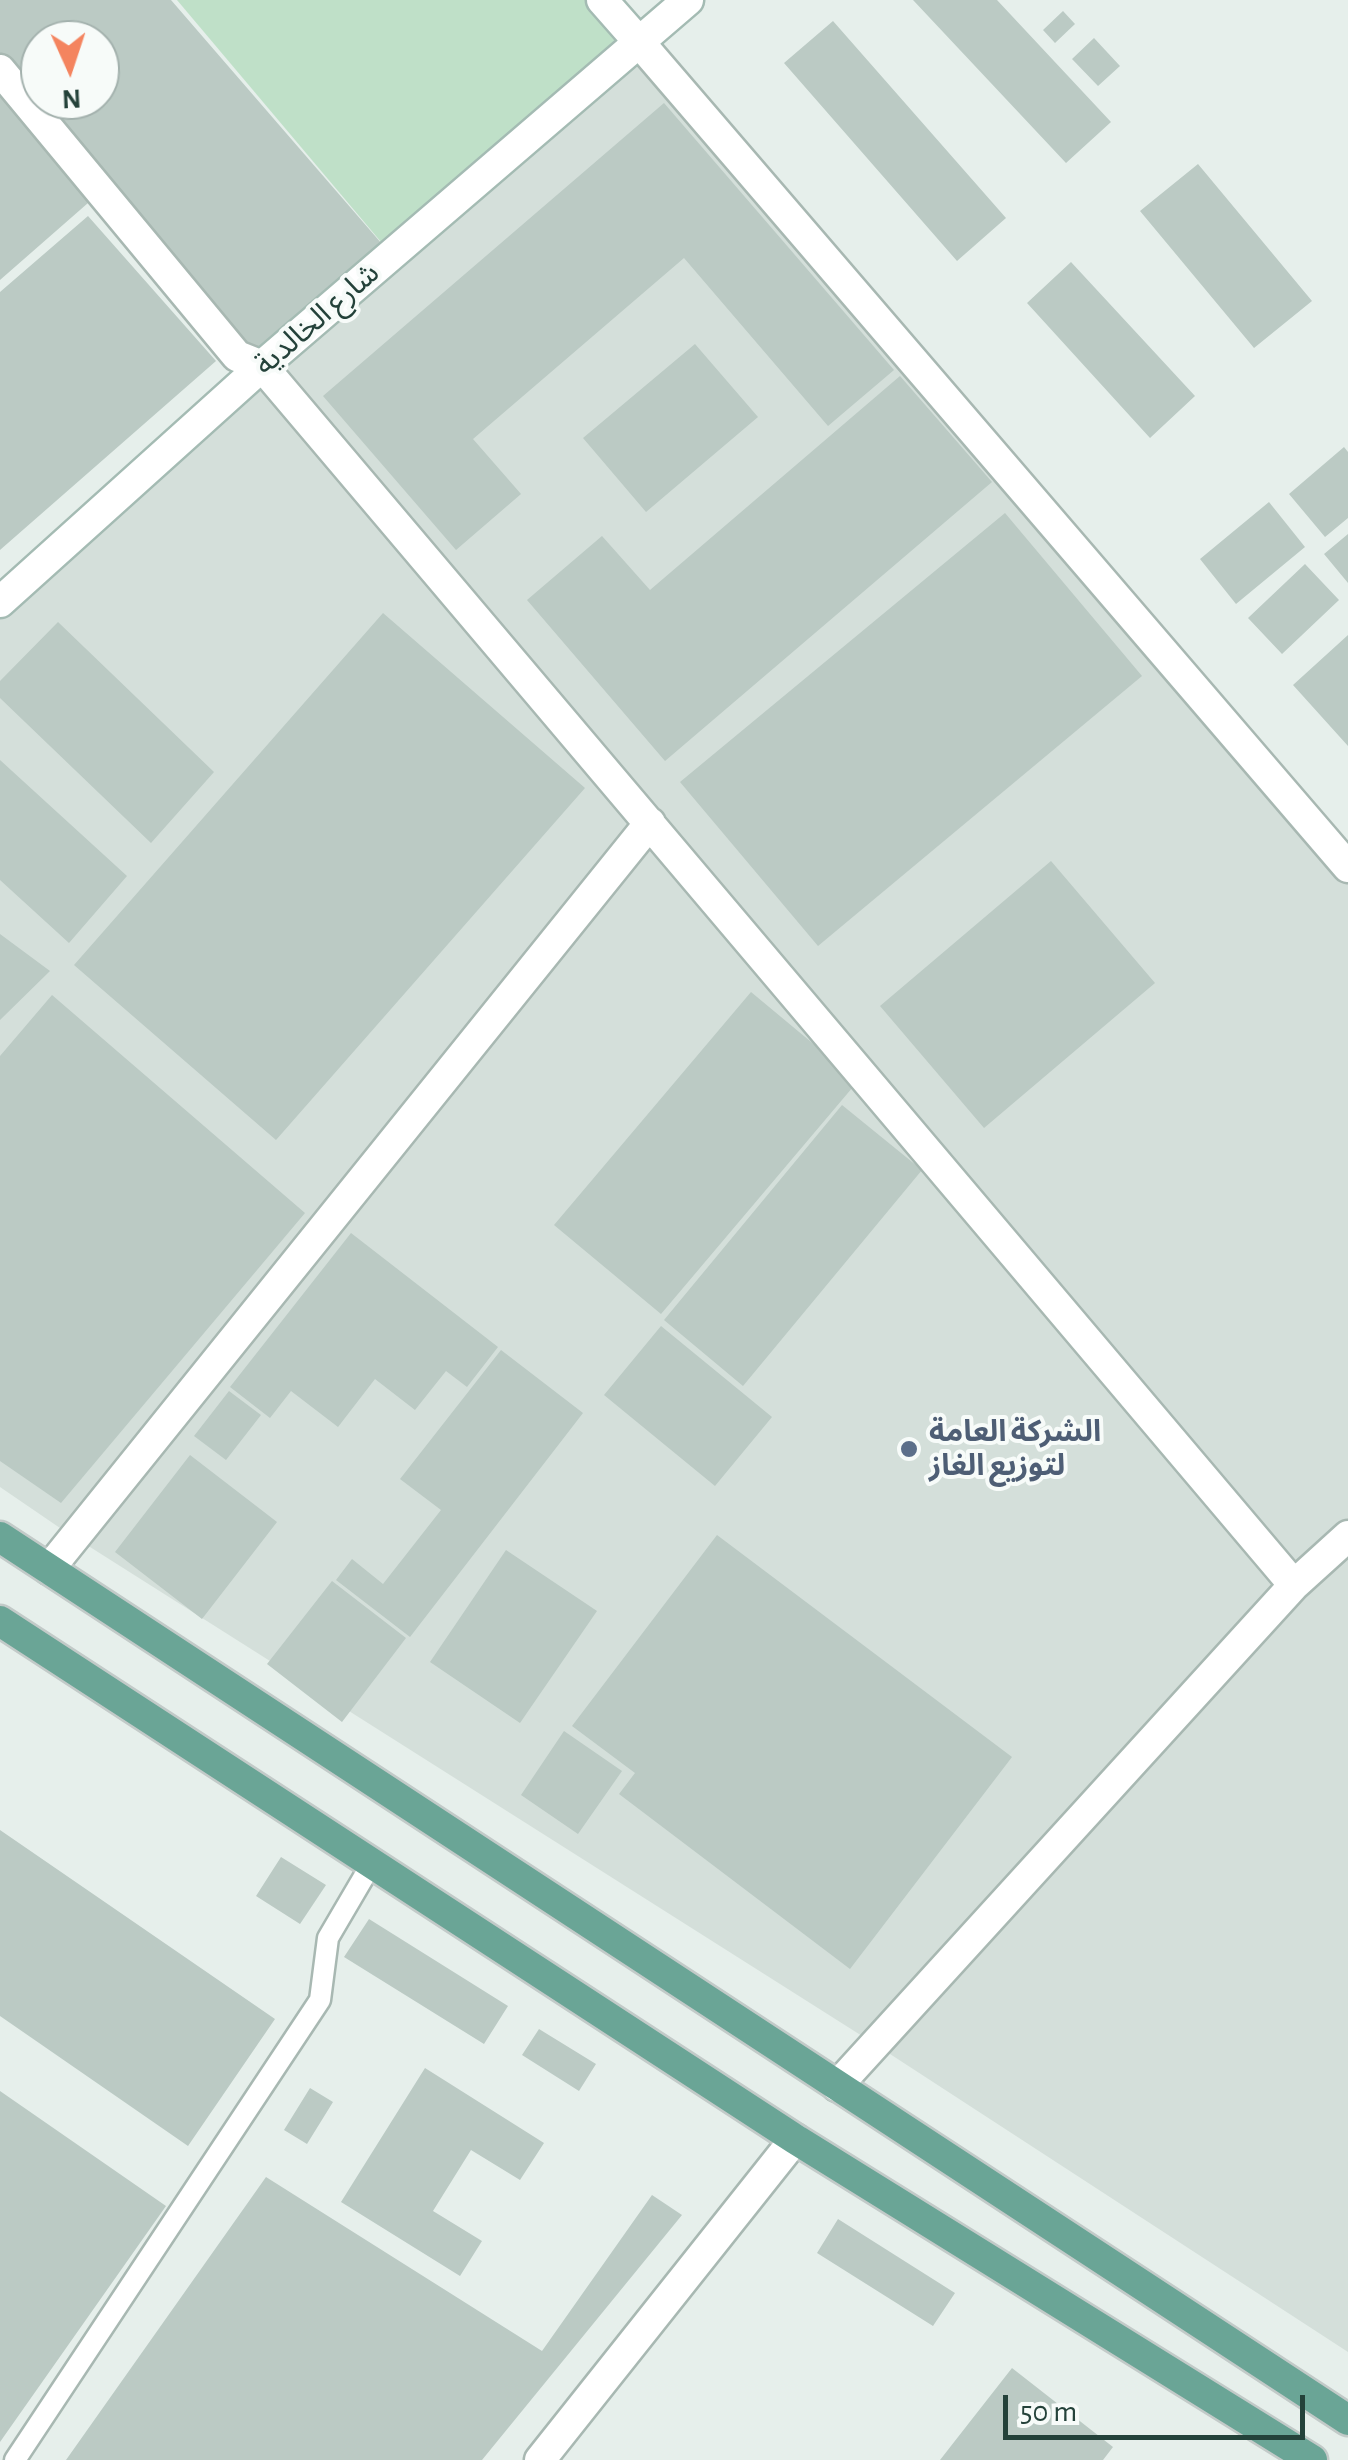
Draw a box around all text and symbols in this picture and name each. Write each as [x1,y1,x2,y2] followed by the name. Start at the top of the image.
[20,20,120,120] north arrow
[61,83,82,112] text: N
[247,255,387,383] street label: شارع الخالدية
[929,1414,1101,1484] place label: الشركة العامة لتوزيع الغاز
[898,1438,920,1460] marker: الشركة العامة لتوزيع الغاز
[1008,2375,1310,2437] scale bar
[1020,2397,1077,2427] text: 50 m

